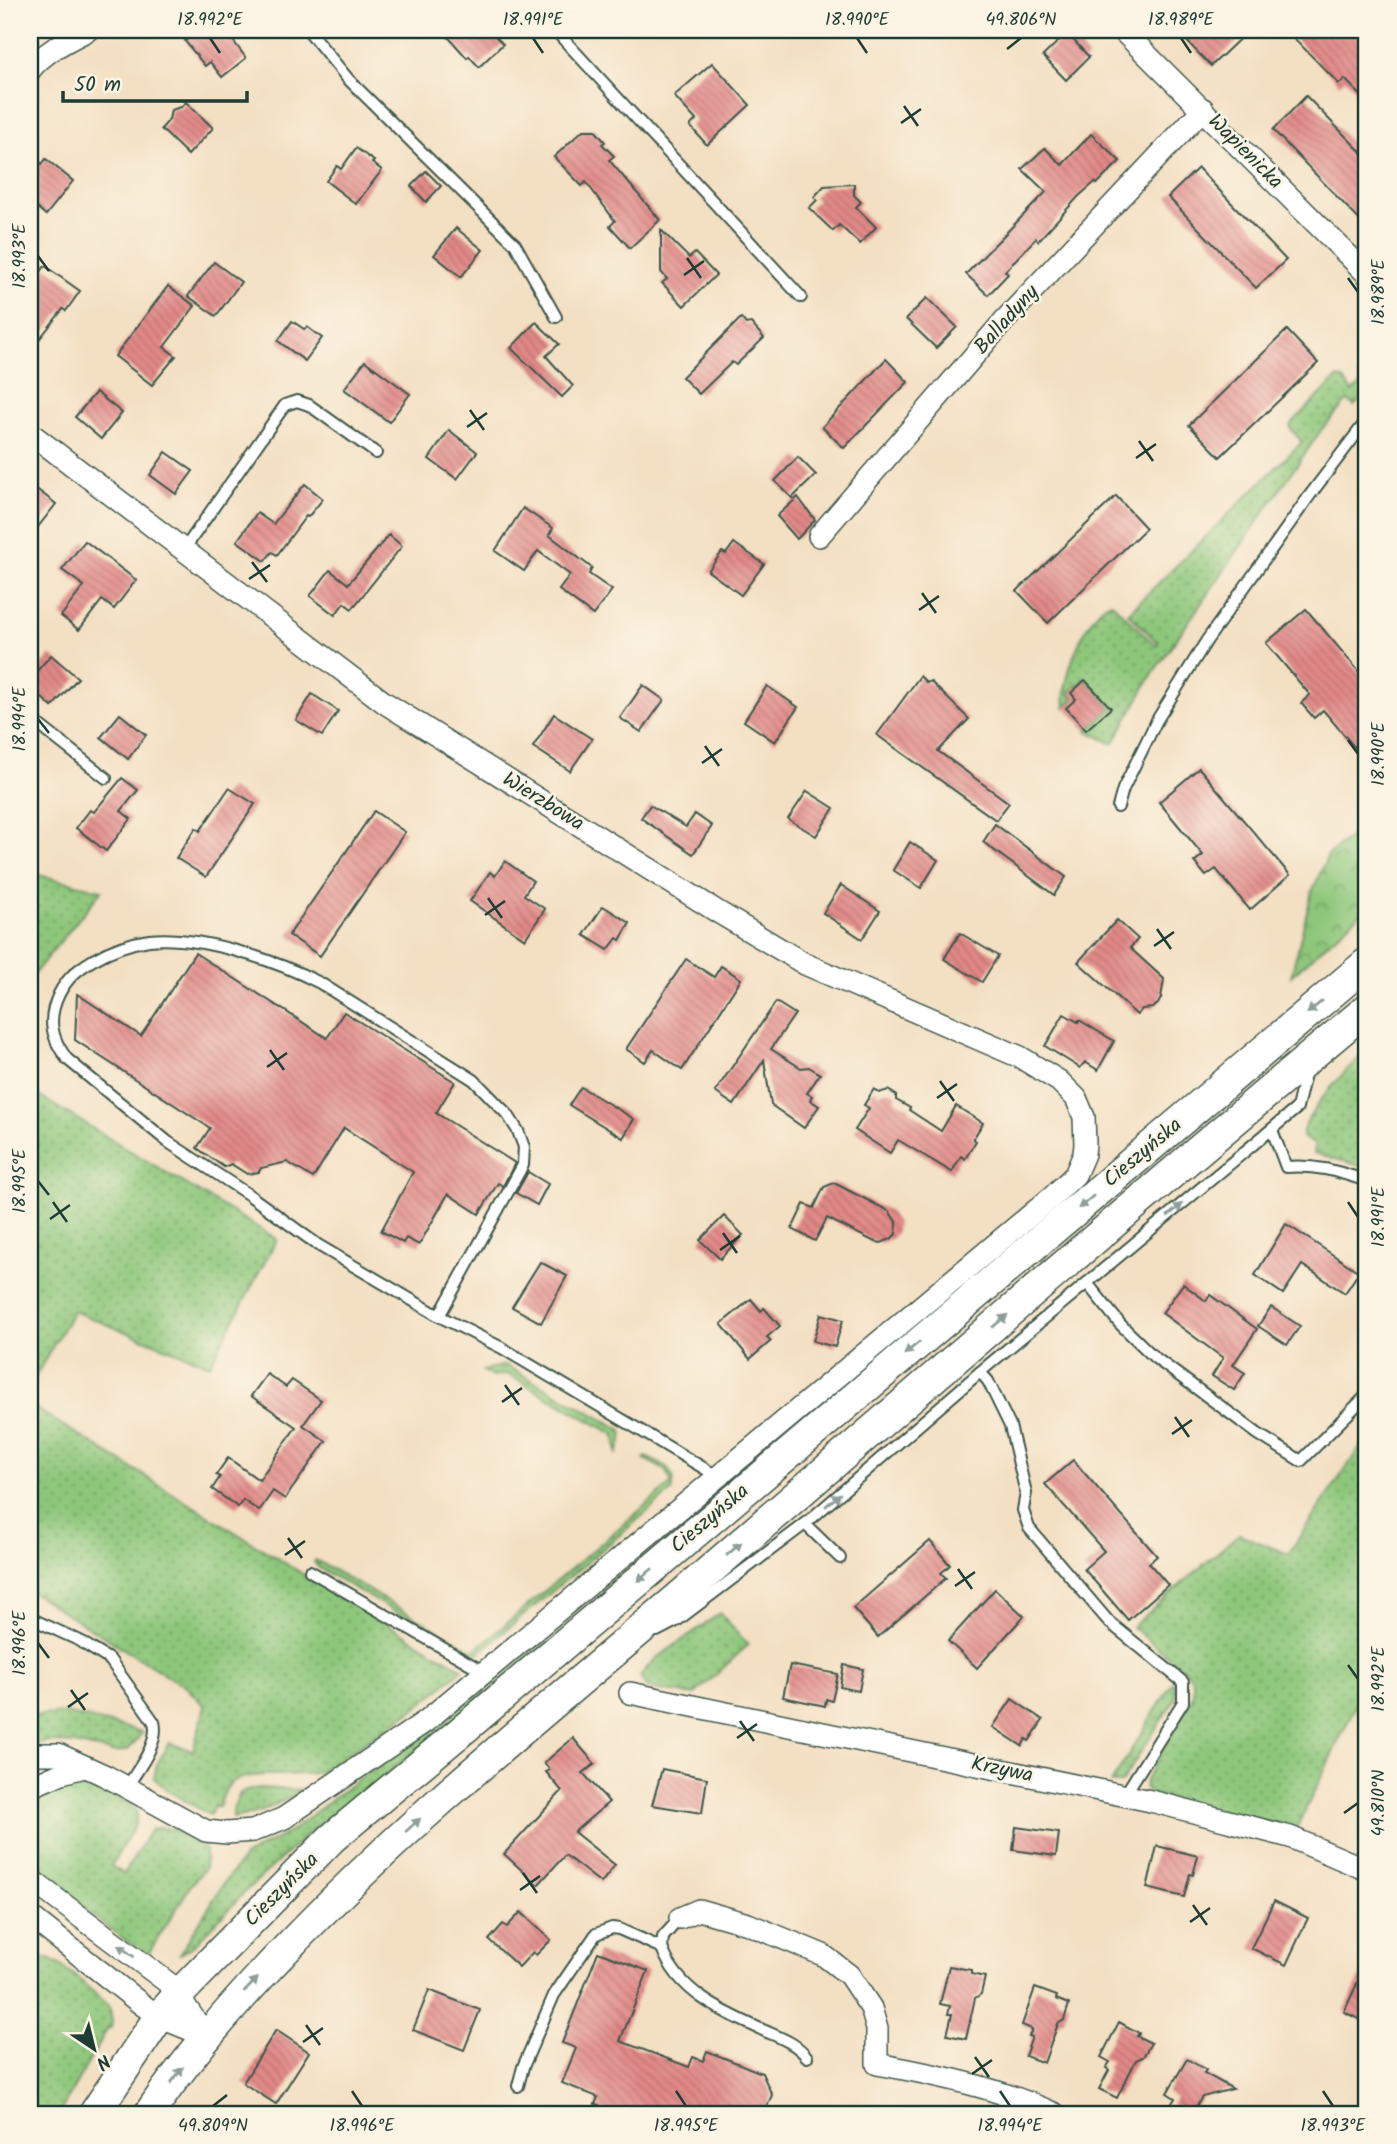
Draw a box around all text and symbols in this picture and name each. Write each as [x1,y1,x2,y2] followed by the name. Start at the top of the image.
[177,6,243,35] text: 18.992°E
[503,6,564,35] text: 18.991°E
[825,6,889,35] text: 18.990°E
[985,6,1057,35] text: 49.806°N
[1148,6,1214,35] text: 18.989°E
[63,60,247,104] scale bar
[74,69,121,102] text: 50 m
[1199,106,1291,198] street label: Wapienicka
[6,223,35,289] text: 18.993°E
[1365,259,1394,325] text: 18.989°E
[966,277,1048,363] street label: Balladyny
[6,686,35,751] text: 18.994°E
[1365,722,1394,786] text: 18.990°E
[495,764,591,840] street label: Wierzbowa
[1307,999,1324,1014] one-way arrow
[1096,1110,1190,1196] street label: Cieszyńska
[6,1148,35,1213] text: 18.995°E
[1365,1186,1394,1247] text: 18.991°E
[1077,1194,1094,1209] one-way arrow
[1165,1203,1183,1218] one-way arrow
[991,1314,1008,1329] one-way arrow
[903,1341,921,1356] one-way arrow
[663,1476,757,1562] street label: Cieszyńska
[824,1492,842,1508] one-way arrow
[725,1542,742,1557] one-way arrow
[636,1567,654,1583] one-way arrow
[6,1610,35,1675] text: 18.996°E
[1365,1646,1394,1712] text: 18.992°E
[968,1747,1036,1793] street label: Krzywa
[1365,1770,1394,1836] text: 49.810°N
[404,1818,421,1833] one-way arrow
[237,1845,327,1935] street label: Cieszyńska
[117,1945,135,1959] one-way arrow
[243,1976,259,1994] one-way arrow
[60,2014,130,2084] north arrow
[89,2046,116,2077] text: N
[169,2066,184,2084] one-way arrow
[178,2112,248,2141] text: 49.809°N
[330,2112,395,2141] text: 18.996°E
[654,2112,719,2141] text: 18.995°E
[978,2112,1043,2141] text: 18.994°E
[1300,2112,1366,2141] text: 18.993°E

